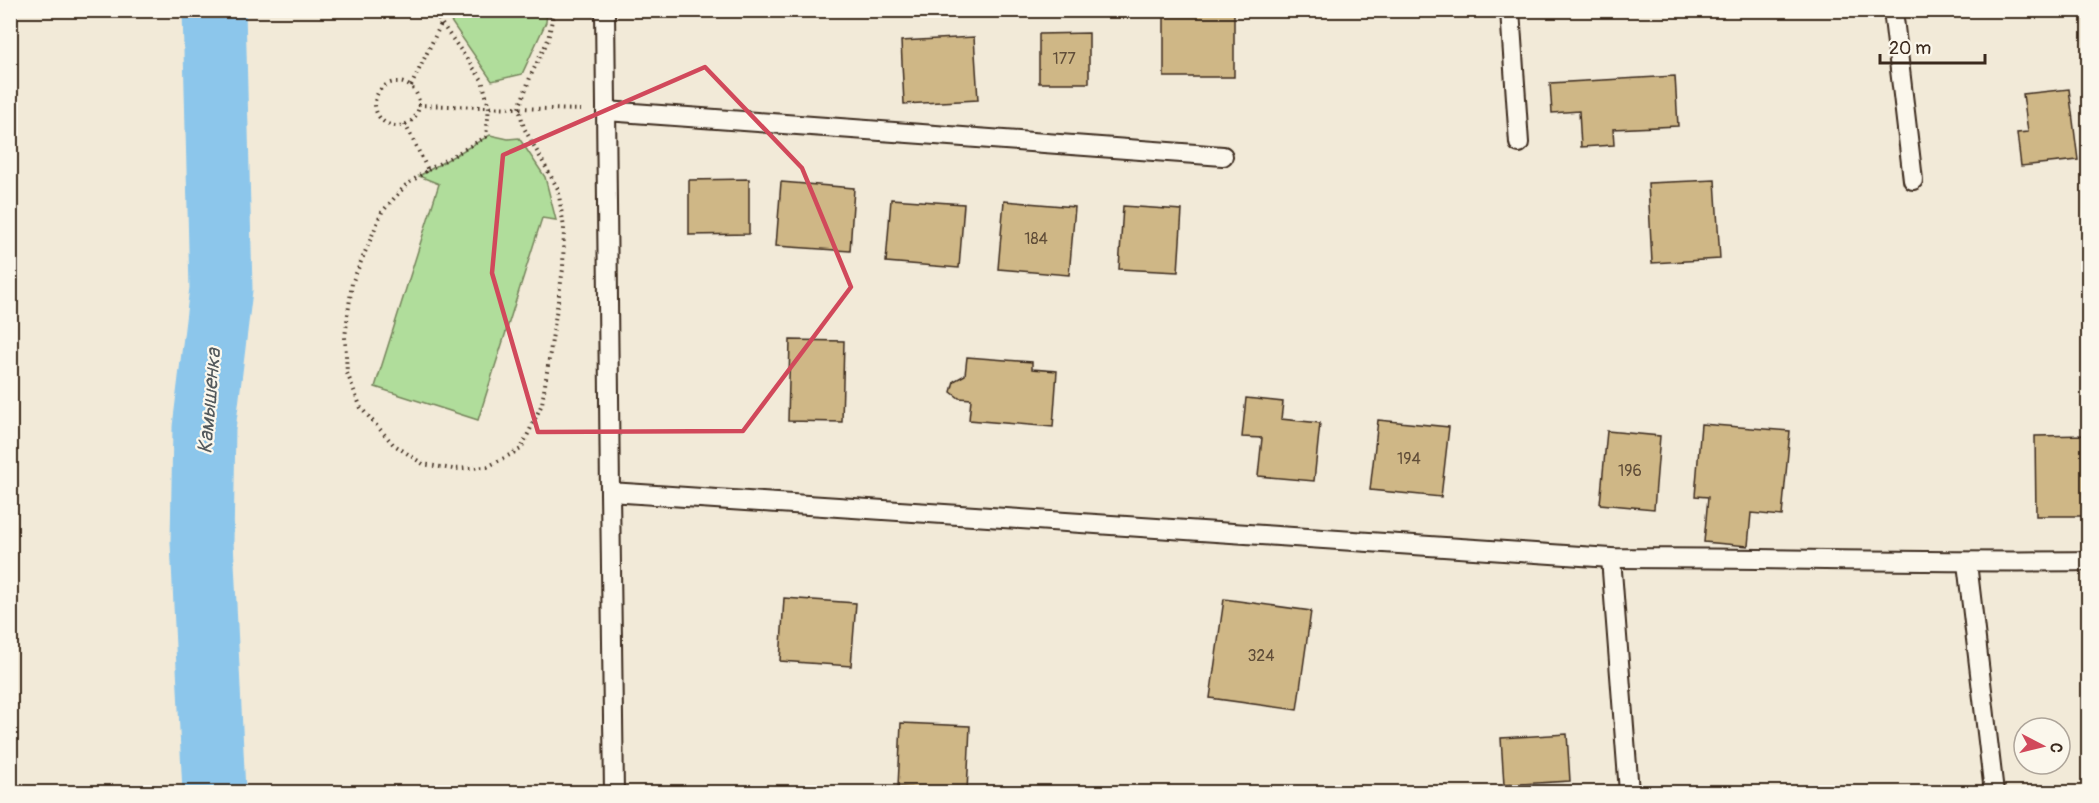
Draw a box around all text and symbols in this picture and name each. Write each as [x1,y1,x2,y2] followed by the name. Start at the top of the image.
[1880,27,1985,65] scale bar
[1889,37,1931,60] text: 20 m
[1052,49,1076,69] house number: 177
[1024,229,1048,249] house number: 184
[191,346,228,455] water label: Камышенка
[1397,449,1421,469] house number: 194
[1618,461,1642,481] house number: 196
[1247,646,1275,666] house number: 324
[2012,716,2072,776] north arrow
[2045,742,2066,754] text: С

